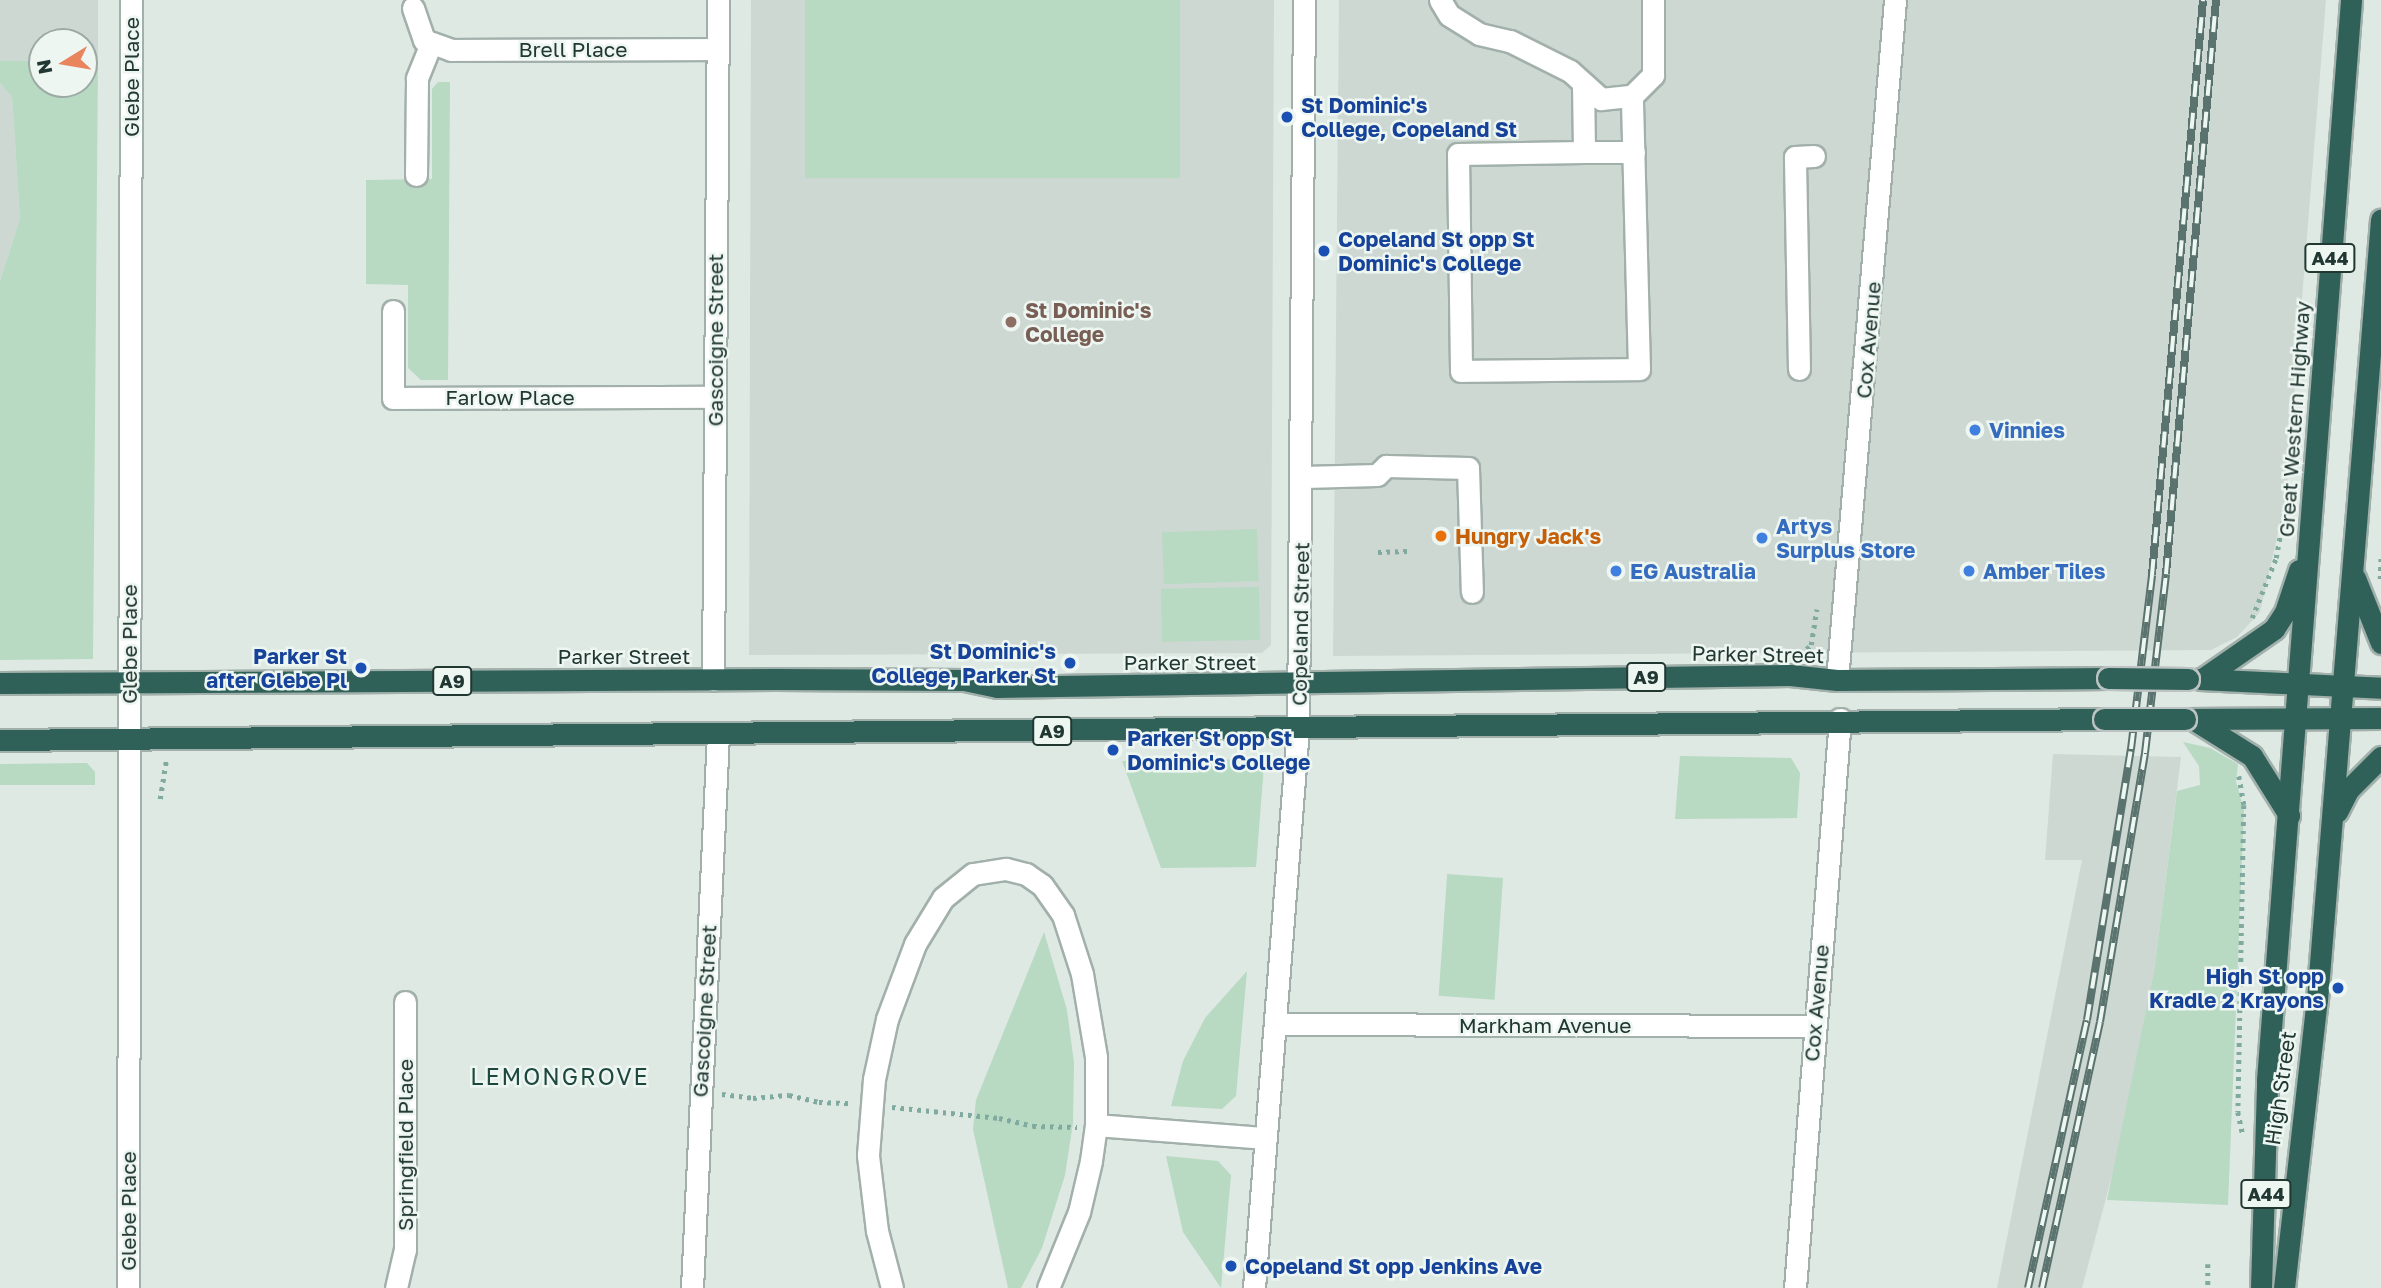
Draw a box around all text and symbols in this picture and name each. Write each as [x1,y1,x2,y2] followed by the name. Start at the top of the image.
[118,17,144,137] street label: Glebe Place
[28,28,98,98] north arrow
[519,36,627,62] street label: Brell Place
[31,57,57,76] text: N
[1301,92,1517,142] place label: St Dominic's College, Copeland St
[1279,109,1295,125] marker: St Dominic's College, Copeland St
[1338,226,1534,276] place label: Copeland St opp St Dominic's College
[2304,242,2356,274] road number: A44
[1316,243,1332,259] marker: Copeland St opp St Dominic's College
[702,254,728,426] street label: Gascoigne Street
[1850,280,1886,400] street label: Cox Avenue
[1025,297,1151,347] place label: St Dominic's College
[2273,300,2315,538] street label: Great Western Highway
[1003,314,1019,330] marker: St Dominic's College
[445,384,575,410] street label: Farlow Place
[1989,417,2065,443] place label: Vinnies
[1967,422,1983,438] marker: Vinnies
[1776,513,1915,563] place label: Artys Surplus Store
[1455,523,1601,549] place label: Hungry Jack's
[1433,528,1449,544] marker: Hungry Jack's
[1754,530,1770,546] marker: Artys Surplus Store
[1286,542,1314,706] street label: Copeland Street
[1630,558,1756,584] place label: EG Australia
[1983,558,2106,584] place label: Amber Tiles
[1608,563,1624,579] marker: EG Australia
[1961,563,1977,579] marker: Amber Tiles
[116,584,142,704] street label: Glebe Place
[871,638,1056,688] place label: St Dominic's College, Parker St
[1691,640,1825,668] street label: Parker Street
[206,643,347,693] place label: Parker St after Glebe Pl
[558,643,690,669] street label: Parker Street
[1124,649,1256,675] street label: Parker Street
[1062,655,1078,671] marker: St Dominic's College, Parker St
[353,660,369,676] marker: Parker St after Glebe Pl
[1625,662,1667,692] road number: A9
[431,666,473,696] road number: A9
[1031,716,1073,746] road number: A9
[1127,725,1310,775] place label: Parker St opp St Dominic's College
[1105,742,1121,758] marker: Parker St opp St Dominic's College
[687,924,721,1098] street label: Gascoigne Street
[1798,943,1834,1063] street label: Cox Avenue
[2149,963,2324,1013] place label: High St opp Kradle 2 Krayons
[2330,980,2346,996] marker: High St opp Kradle 2 Krayons
[1459,1012,1631,1038] street label: Markham Avenue
[2260,1029,2300,1147] street label: High Street
[392,1059,418,1231] street label: Springfield Place
[472,1062,648,1090] district label: LEMONGROVE
[115,1151,141,1271] street label: Glebe Place
[2240,1178,2292,1210] road number: A44
[1245,1253,1542,1279] place label: Copeland St opp Jenkins Ave
[1223,1258,1239,1274] marker: Copeland St opp Jenkins Ave

